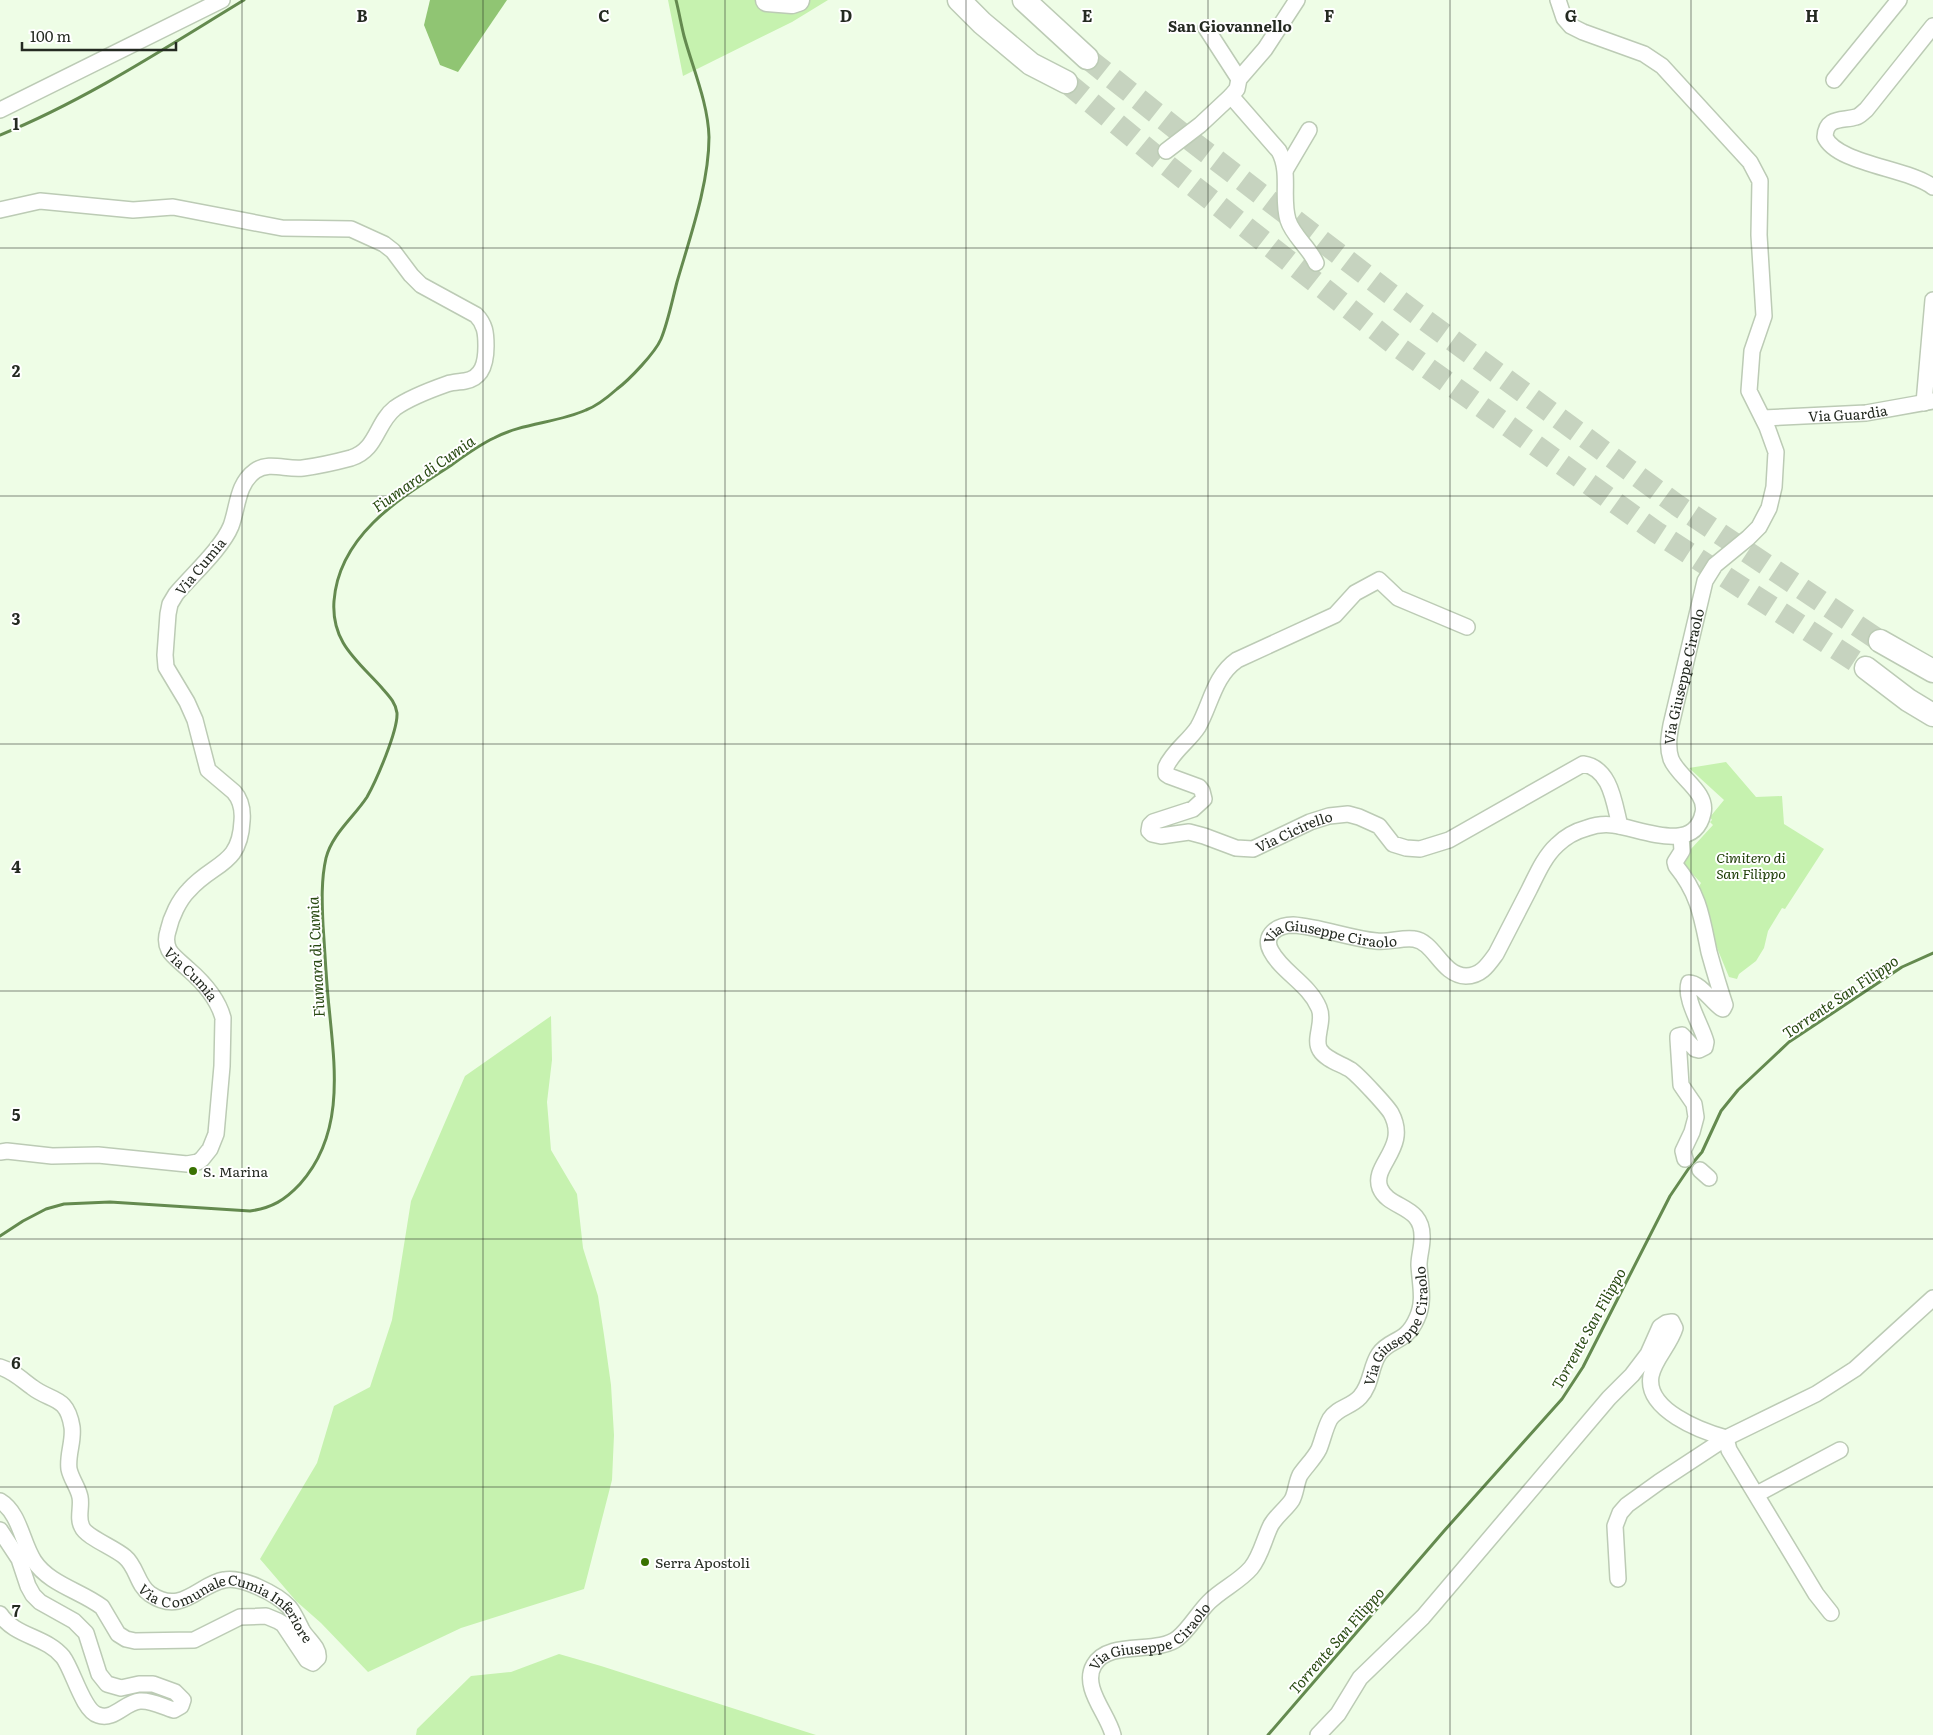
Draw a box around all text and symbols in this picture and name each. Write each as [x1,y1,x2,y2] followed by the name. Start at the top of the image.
[356,3,368,27] text: B
[598,3,610,27] text: C
[840,3,852,27] text: D
[1082,3,1093,27] text: E
[1324,3,1334,27] text: F
[1565,3,1577,27] text: G
[1805,3,1819,27] text: H
[1168,14,1292,37] district label: San Giovannello
[22,20,176,52] scale bar
[30,24,71,47] text: 100 m
[13,111,20,135] text: 1
[12,358,21,382] text: 2
[1808,399,1889,426] street label: Via Guardia
[367,429,479,517] water label: Fiumara di Cumia
[170,533,230,599] street label: Via Cumia
[12,606,21,630] text: 3
[1659,606,1708,745] street label: Via Giuseppe Ciraolo
[1252,806,1335,857] street label: Via Cicirello
[1716,847,1787,883] park label: Cimitero di San Filippo
[11,854,21,878] text: 4
[300,896,330,1018] water label: Fiumara di Cumia
[1258,915,1398,952] street label: Via Giuseppe Ciraolo
[160,942,223,1005] street label: Via Cumia
[1777,949,1903,1043] water label: Torrente San Filippo
[12,1102,21,1126] text: 5
[203,1161,269,1181] place label: S. Marina
[187,1165,199,1177] marker: S. Marina
[1545,1263,1631,1393] water label: Torrente San Filippo
[1358,1266,1432,1388] street label: Via Giuseppe Ciraolo
[11,1350,21,1374] text: 6
[655,1552,750,1572] place label: Serra Apostoli
[639,1556,651,1568] marker: Serra Apostoli
[134,1569,318,1647] street label: Via Comunale Cumia Inferiore
[1283,1581,1389,1699] water label: Torrente San Filippo
[12,1598,21,1622] text: 7
[1083,1598,1214,1674] street label: Via Giuseppe Ciraolo

